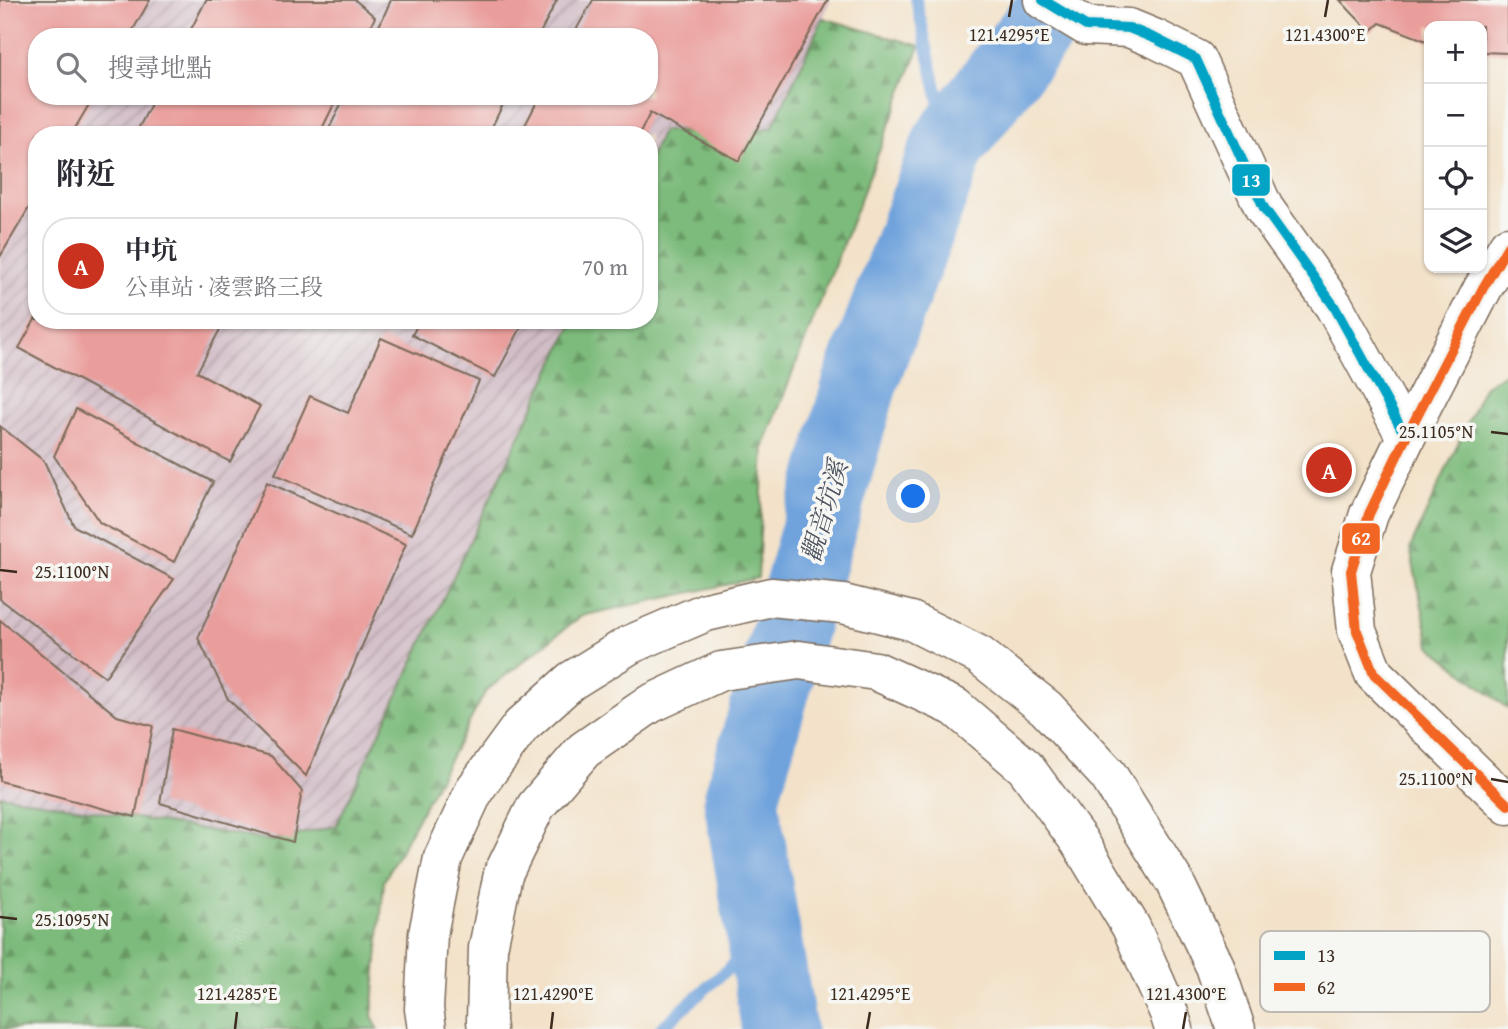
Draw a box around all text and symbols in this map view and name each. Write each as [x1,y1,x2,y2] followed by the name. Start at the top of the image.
[969,21,1049,48] text: 121.4295°E
[1285,21,1365,48] text: 121.4300°E
[1424,21,1487,273] map controls
[1424,21,1487,84] button: +
[28,28,658,105] search box
[52,48,90,86] icon: search
[108,48,212,87] text: 搜尋地點
[1424,84,1487,147] button: −
[1424,147,1487,210] button: locate
[56,151,116,195] text: 附近
[1231,163,1271,197] line badge: 13
[1241,166,1261,194] text: 13
[1424,210,1487,273] button: layers
[125,230,177,269] text: 中坑
[74,250,88,283] text: A
[582,250,628,283] text: 70 m
[125,270,323,303] text: 公車站 · 凌雲路三段
[1399,418,1474,445] text: 25.1105°N
[1306,444,1352,496] pin: A
[791,453,858,566] water label: 觀音坑溪
[896,479,930,513] your location
[1341,522,1381,555] line badge: 62
[1351,524,1371,552] text: 62
[35,558,110,585] text: 25.1100°N
[1399,765,1474,792] text: 25.1100°N
[35,906,110,933] text: 25.1095°N
[1260,931,1490,1012] legend
[1317,941,1335,969] text: 13
[1317,973,1335,1001] text: 62
[197,980,277,1007] text: 121.4285°E
[513,980,593,1007] text: 121.4290°E
[830,980,910,1007] text: 121.4295°E
[1146,980,1226,1007] text: 121.4300°E

